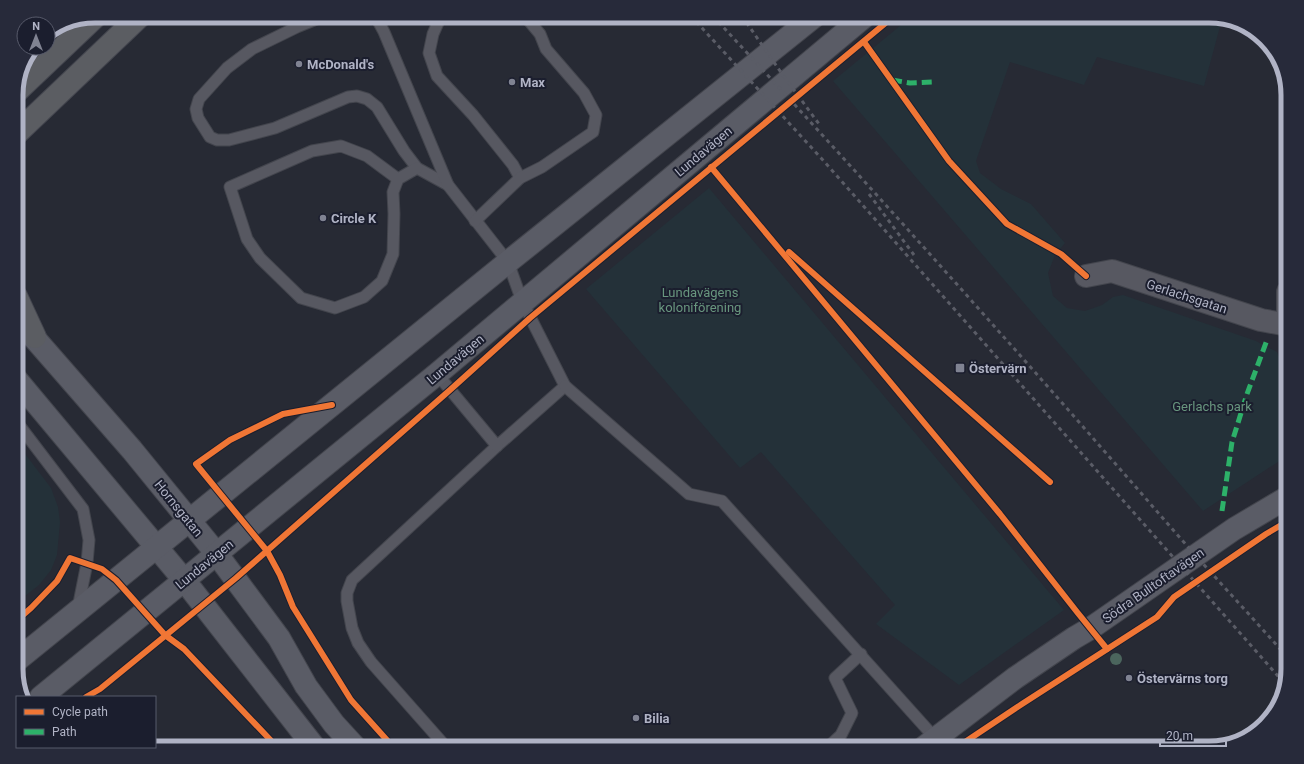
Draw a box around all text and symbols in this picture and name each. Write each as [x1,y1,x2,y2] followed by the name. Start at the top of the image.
[16,16,56,56] north arrow
[32,20,40,33] text: N
[307,57,374,72] place label: McDonald's
[294,59,304,69] marker: McDonald's
[520,75,545,90] place label: Max
[507,77,517,87] marker: Max
[672,123,735,180] street label: Lundavägen
[331,211,377,226] place label: Circle K
[318,213,328,223] marker: Circle K
[1145,276,1229,317] street label: Gerlachsgatan
[659,285,741,315] park label: Lundavägens koloniförening
[424,331,487,388] street label: Lundavägen
[969,361,1026,376] place label: Östervärn
[954,362,966,374] marker: Östervärn
[1172,399,1252,414] park label: Gerlachs park
[151,477,206,539] street label: Hornsgatan
[172,537,236,592] street label: Lundavägen
[1100,545,1207,626] street label: Södra Bulltoftavägen
[1137,671,1228,686] place label: Östervärns torg
[1124,673,1134,683] marker: Östervärns torg
[16,696,156,748] legend
[52,705,108,719] text: Cycle path
[644,711,670,726] place label: Bilia
[631,713,641,723] marker: Bilia
[1160,722,1226,748] scale bar
[52,725,77,739] text: Path
[1166,729,1193,743] text: 20 m

